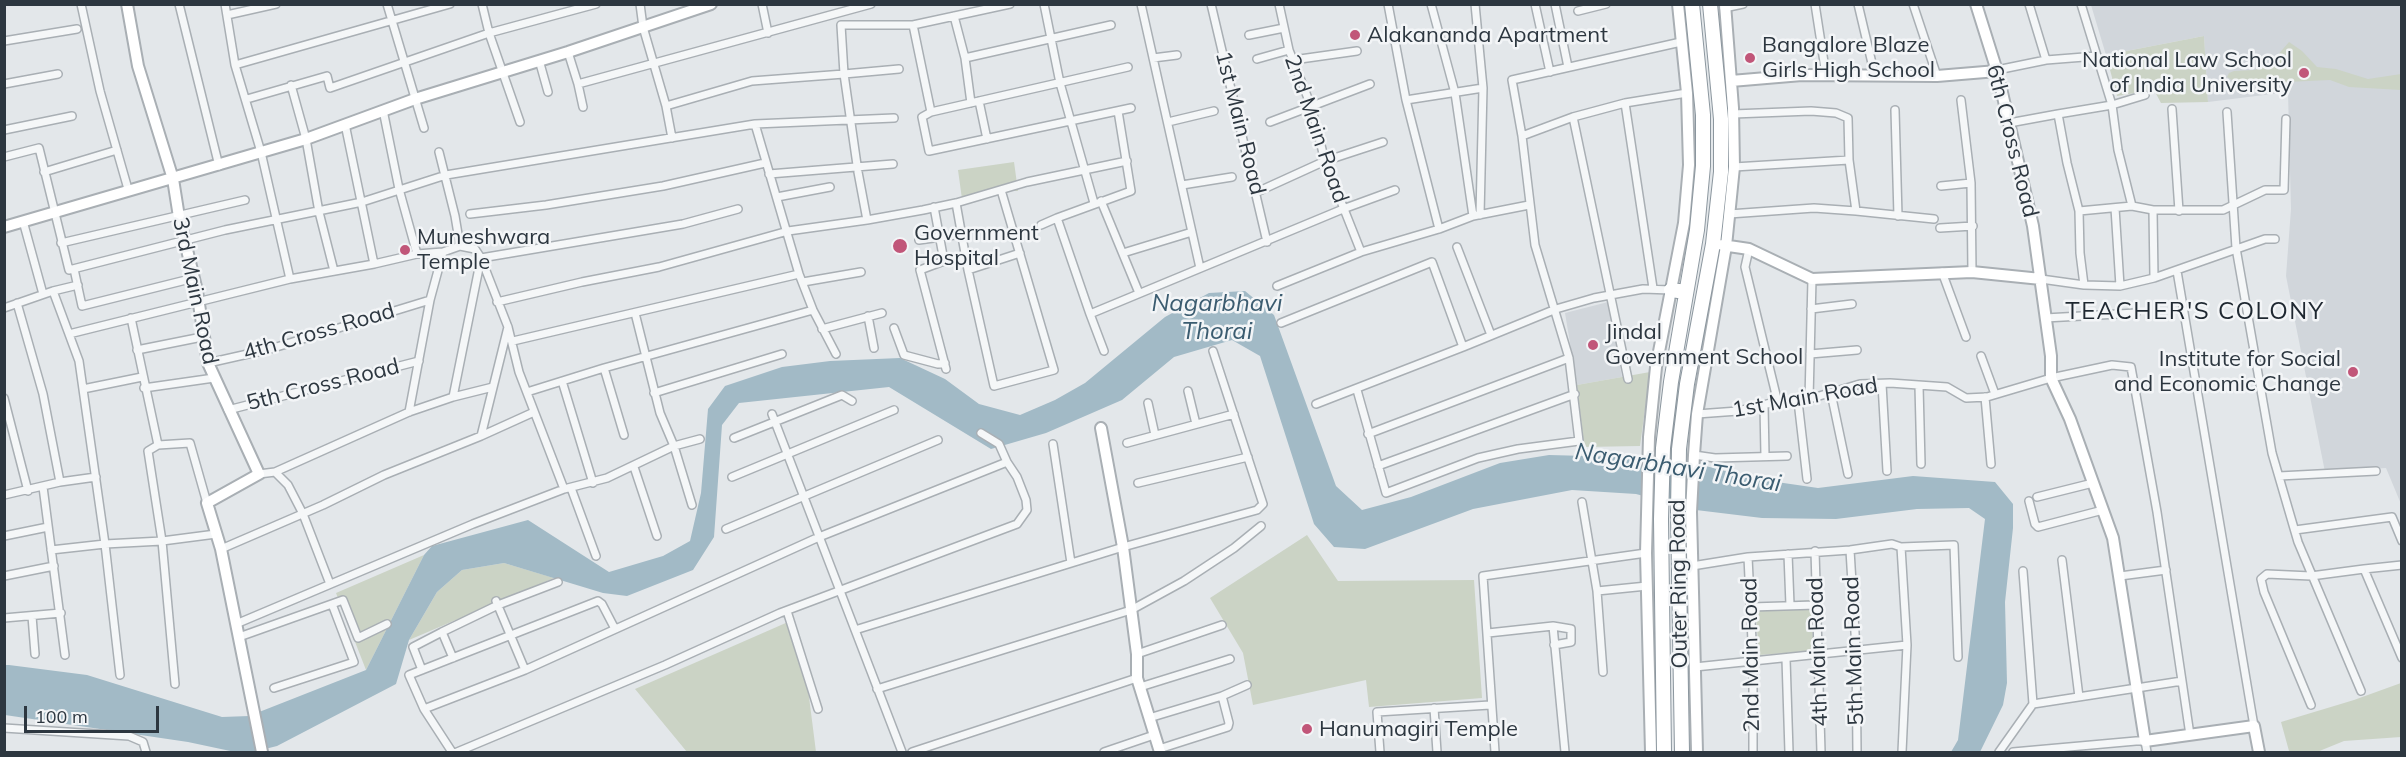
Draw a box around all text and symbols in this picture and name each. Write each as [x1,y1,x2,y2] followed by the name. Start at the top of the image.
[1367,22,1608,48] place label: Alakananda Apartment
[1348,28,1362,42] marker: Alakananda Apartment
[1762,32,1935,84] place label: Bangalore Blaze Girls High School
[2082,47,2292,98] place label: National Law School of India University
[1209,48,1271,198] street label: 1st Main Road
[1278,51,1354,207] street label: 2nd Main Road
[1743,51,1757,65] marker: Bangalore Blaze Girls High School
[1980,62,2044,220] street label: 6th Cross Road
[2297,66,2311,80] marker: National Law School of India University
[167,215,223,367] street label: 3rd Main Road
[914,220,1039,272] place label: Government Hospital
[417,224,550,276] place label: Muneshwara Temple
[891,237,909,255] marker: Government Hospital
[398,243,412,257] marker: Muneshwara Temple
[1151,290,1283,346] water label: Nagarbhavi Thorai
[240,298,398,366] street label: 4th Cross Road
[2065,298,2325,326] district label: TEACHER'S COLONY
[1605,319,1803,370] place label: Jindal Government School
[1586,338,1600,352] marker: Jindal Government School
[2114,346,2341,398] place label: Institute for Social and Economic Change
[244,353,402,417] street label: 5th Cross Road
[2346,365,2360,379] marker: Institute for Social and Economic Change
[1730,372,1880,424] street label: 1st Main Road
[1573,437,1783,499] water label: Nagarbhavi Thorai
[1664,499,1694,669] street label: Outer Ring Road
[1838,576,1870,726] street label: 5th Main Road
[1736,577,1766,733] street label: 2nd Main Road
[1802,577,1834,727] street label: 4th Main Road
[27,694,162,732] scale bar
[35,705,88,728] text: 100 m
[1319,716,1518,742] place label: Hanumagiri Temple
[1300,722,1314,736] marker: Hanumagiri Temple

